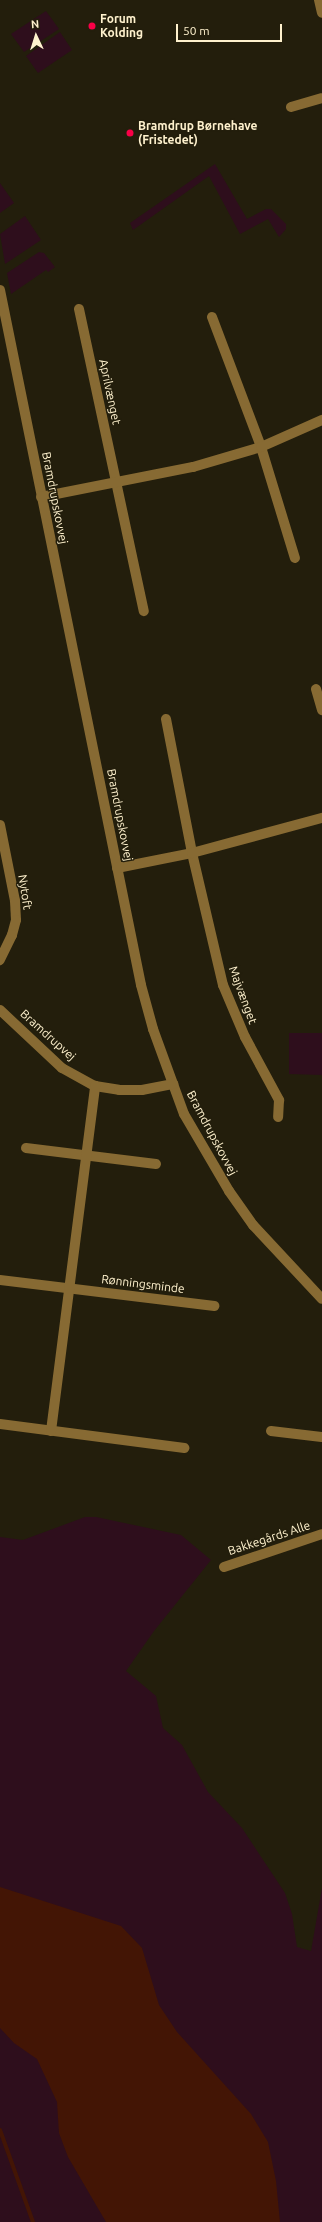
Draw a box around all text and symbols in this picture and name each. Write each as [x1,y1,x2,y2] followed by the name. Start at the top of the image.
[100,12,143,40] place label: Forum Kolding
[16,16,56,56] north arrow
[178,16,284,42] scale bar
[31,18,40,30] text: N
[87,21,97,31] marker: Forum Kolding
[183,24,210,37] text: 50 m
[138,119,257,147] place label: Bramdrup Børnehave (Fristedet)
[125,128,135,138] marker: Bramdrup Børnehave (Fristedet)
[96,358,124,426] street label: Aprilvænget
[39,451,71,545] street label: Bramdrupskovvej
[104,768,136,862] street label: Bramdrupskovvej
[15,873,35,911] street label: Nytoft
[226,964,260,1026] street label: Majvænget
[17,1006,79,1064] street label: Bramdrupvej
[184,1088,240,1178] street label: Bramdrupskovvej
[101,1272,185,1296] street label: Rønningsminde
[226,1518,312,1558] street label: Bakkegårds Alle

